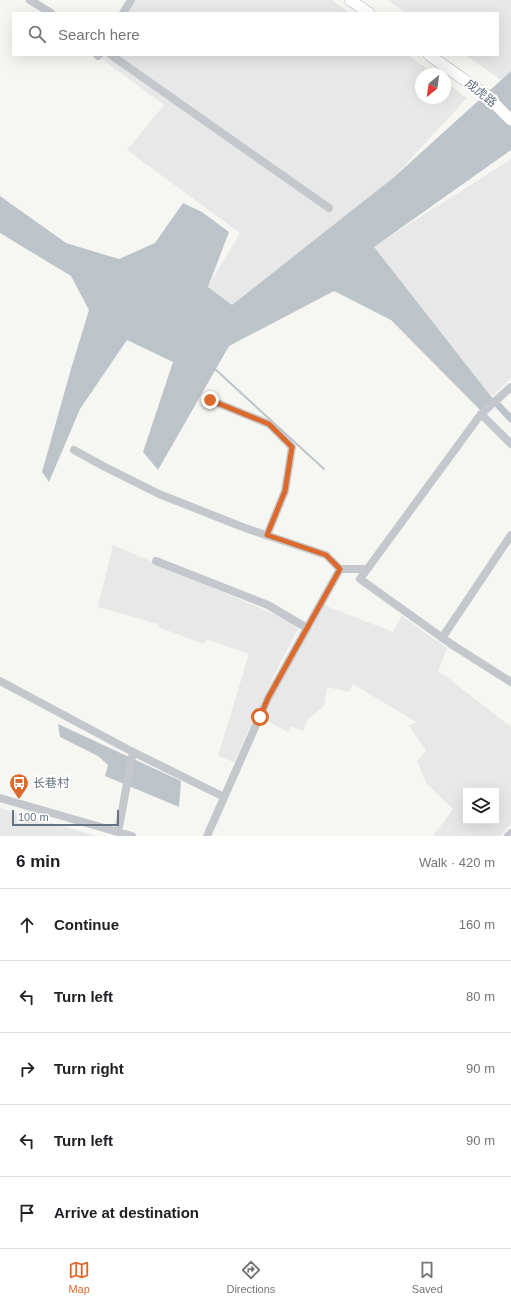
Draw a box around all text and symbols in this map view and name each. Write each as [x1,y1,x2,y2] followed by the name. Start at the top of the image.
[12,12,499,56] search box
[26,23,48,45] icon: search
[58,26,140,43] text: Search here
[415,68,451,104] north arrow
[463,76,499,110] street label: 成虎路
[201,391,219,409] route end
[251,708,269,726] route start
[8,772,30,800] bus stop icon: 长巷村
[33,776,70,790] place label: 长巷村
[463,788,499,824] map controls
[463,788,499,824] button: layers
[12,808,119,827] scale bar
[18,811,49,823] text: 100 m
[16,852,60,871] text: 6 min
[419,855,495,870] text: Walk · 420 m
[16,914,38,936] icon: ahead
[54,916,119,933] text: Continue
[459,917,495,932] text: 160 m
[16,986,38,1008] icon: left
[54,988,113,1005] text: Turn left
[466,989,495,1004] text: 80 m
[16,1058,38,1080] icon: right
[54,1060,124,1077] text: Turn right
[466,1061,495,1076] text: 90 m
[16,1130,38,1152] icon: left
[54,1132,113,1149] text: Turn left
[466,1133,495,1148] text: 90 m
[16,1202,38,1224] icon: arrive
[54,1204,199,1221] text: Arrive at destination
[68,1259,90,1295] tab: Map
[226,1259,275,1295] tab: Directions
[412,1259,443,1295] tab: Saved

